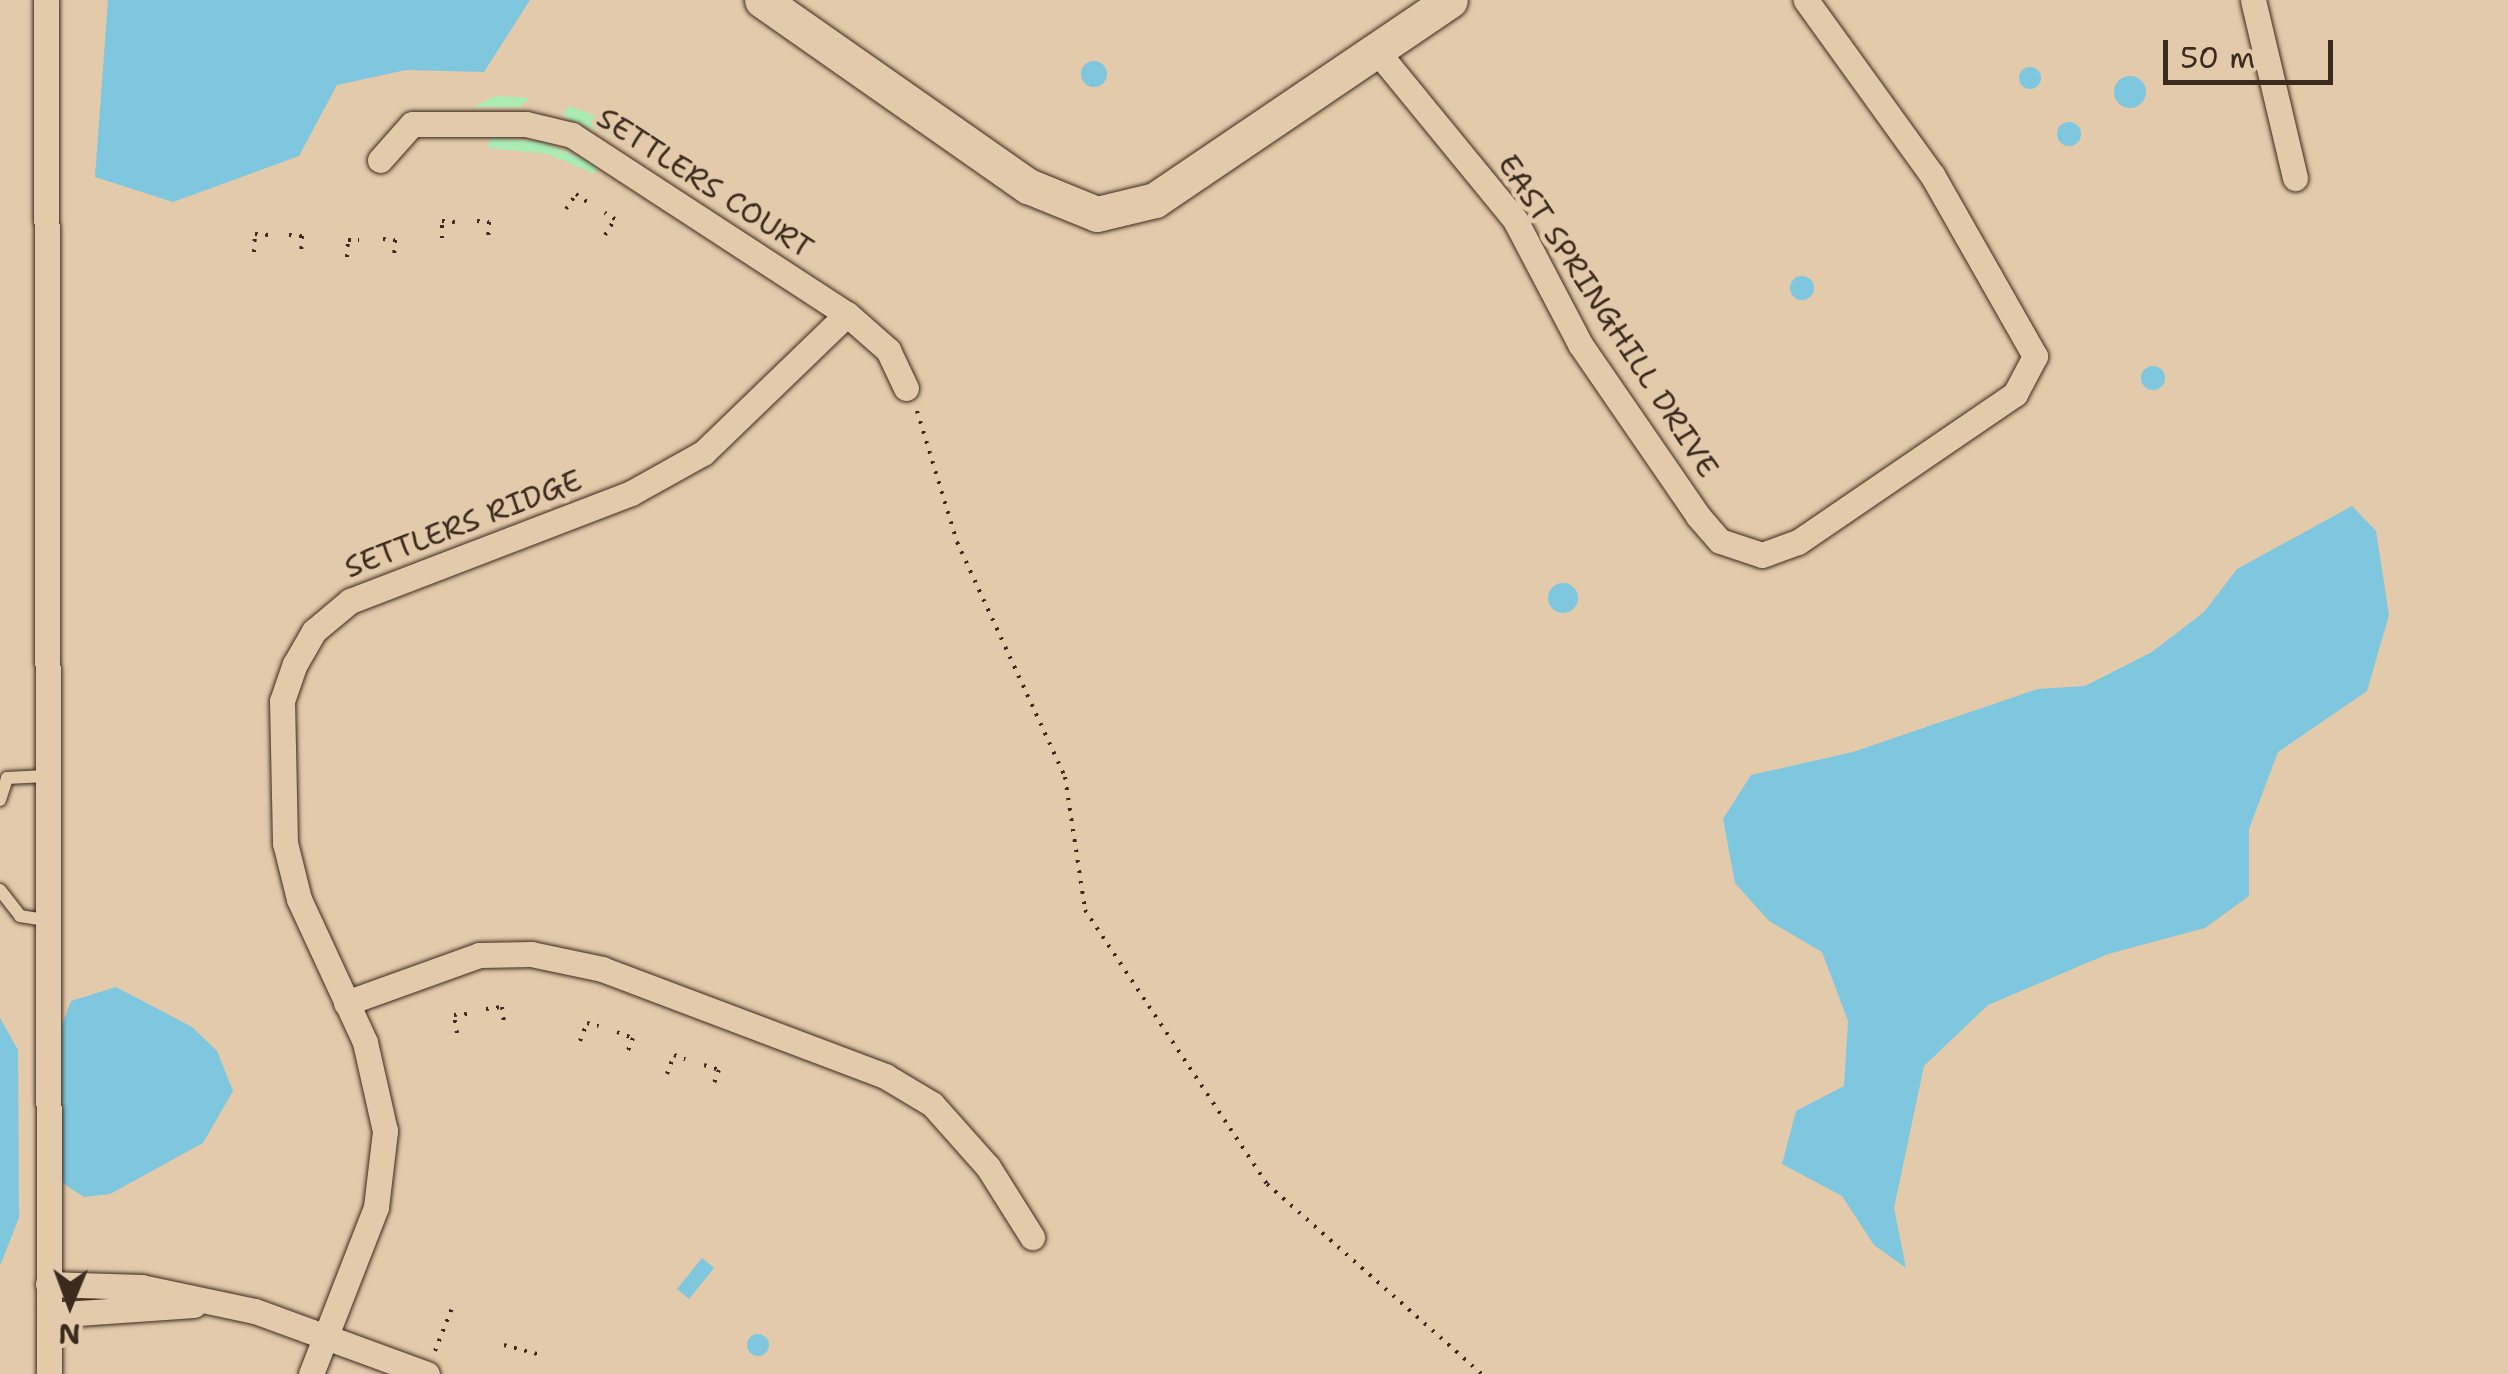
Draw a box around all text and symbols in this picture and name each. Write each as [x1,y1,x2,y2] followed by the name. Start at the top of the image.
[2168,20,2338,82] scale bar
[2180,37,2255,78] text: 50 m
[590,100,820,266] street label: SETTLERS COURT
[1490,148,1726,484] street label: EAST SPRINGHILL DRIVE
[339,462,587,586] street label: SETTLERS RIDGE
[20,1254,120,1354] north arrow
[58,1315,81,1353] text: N

